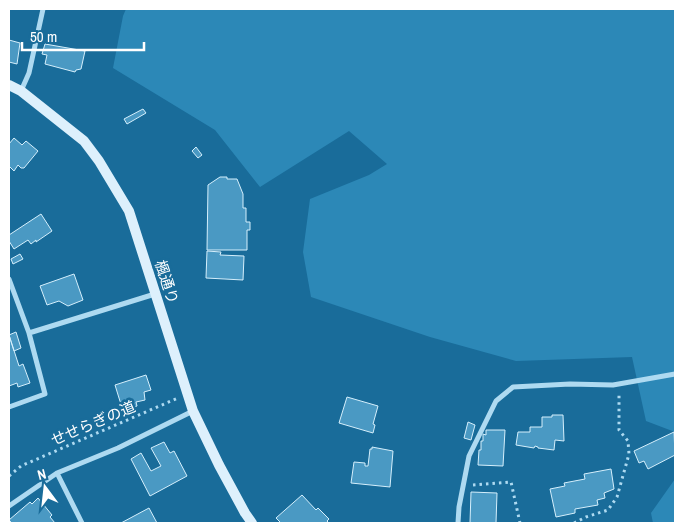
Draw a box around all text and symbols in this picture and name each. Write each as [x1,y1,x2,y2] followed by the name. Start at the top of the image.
[22,20,145,52] scale bar
[30,26,57,47] text: 50 m
[150,257,184,307] street label: 楓通り
[47,396,139,450] street label: せせらぎの道
[20,462,70,512] north arrow
[35,465,48,484] text: N

